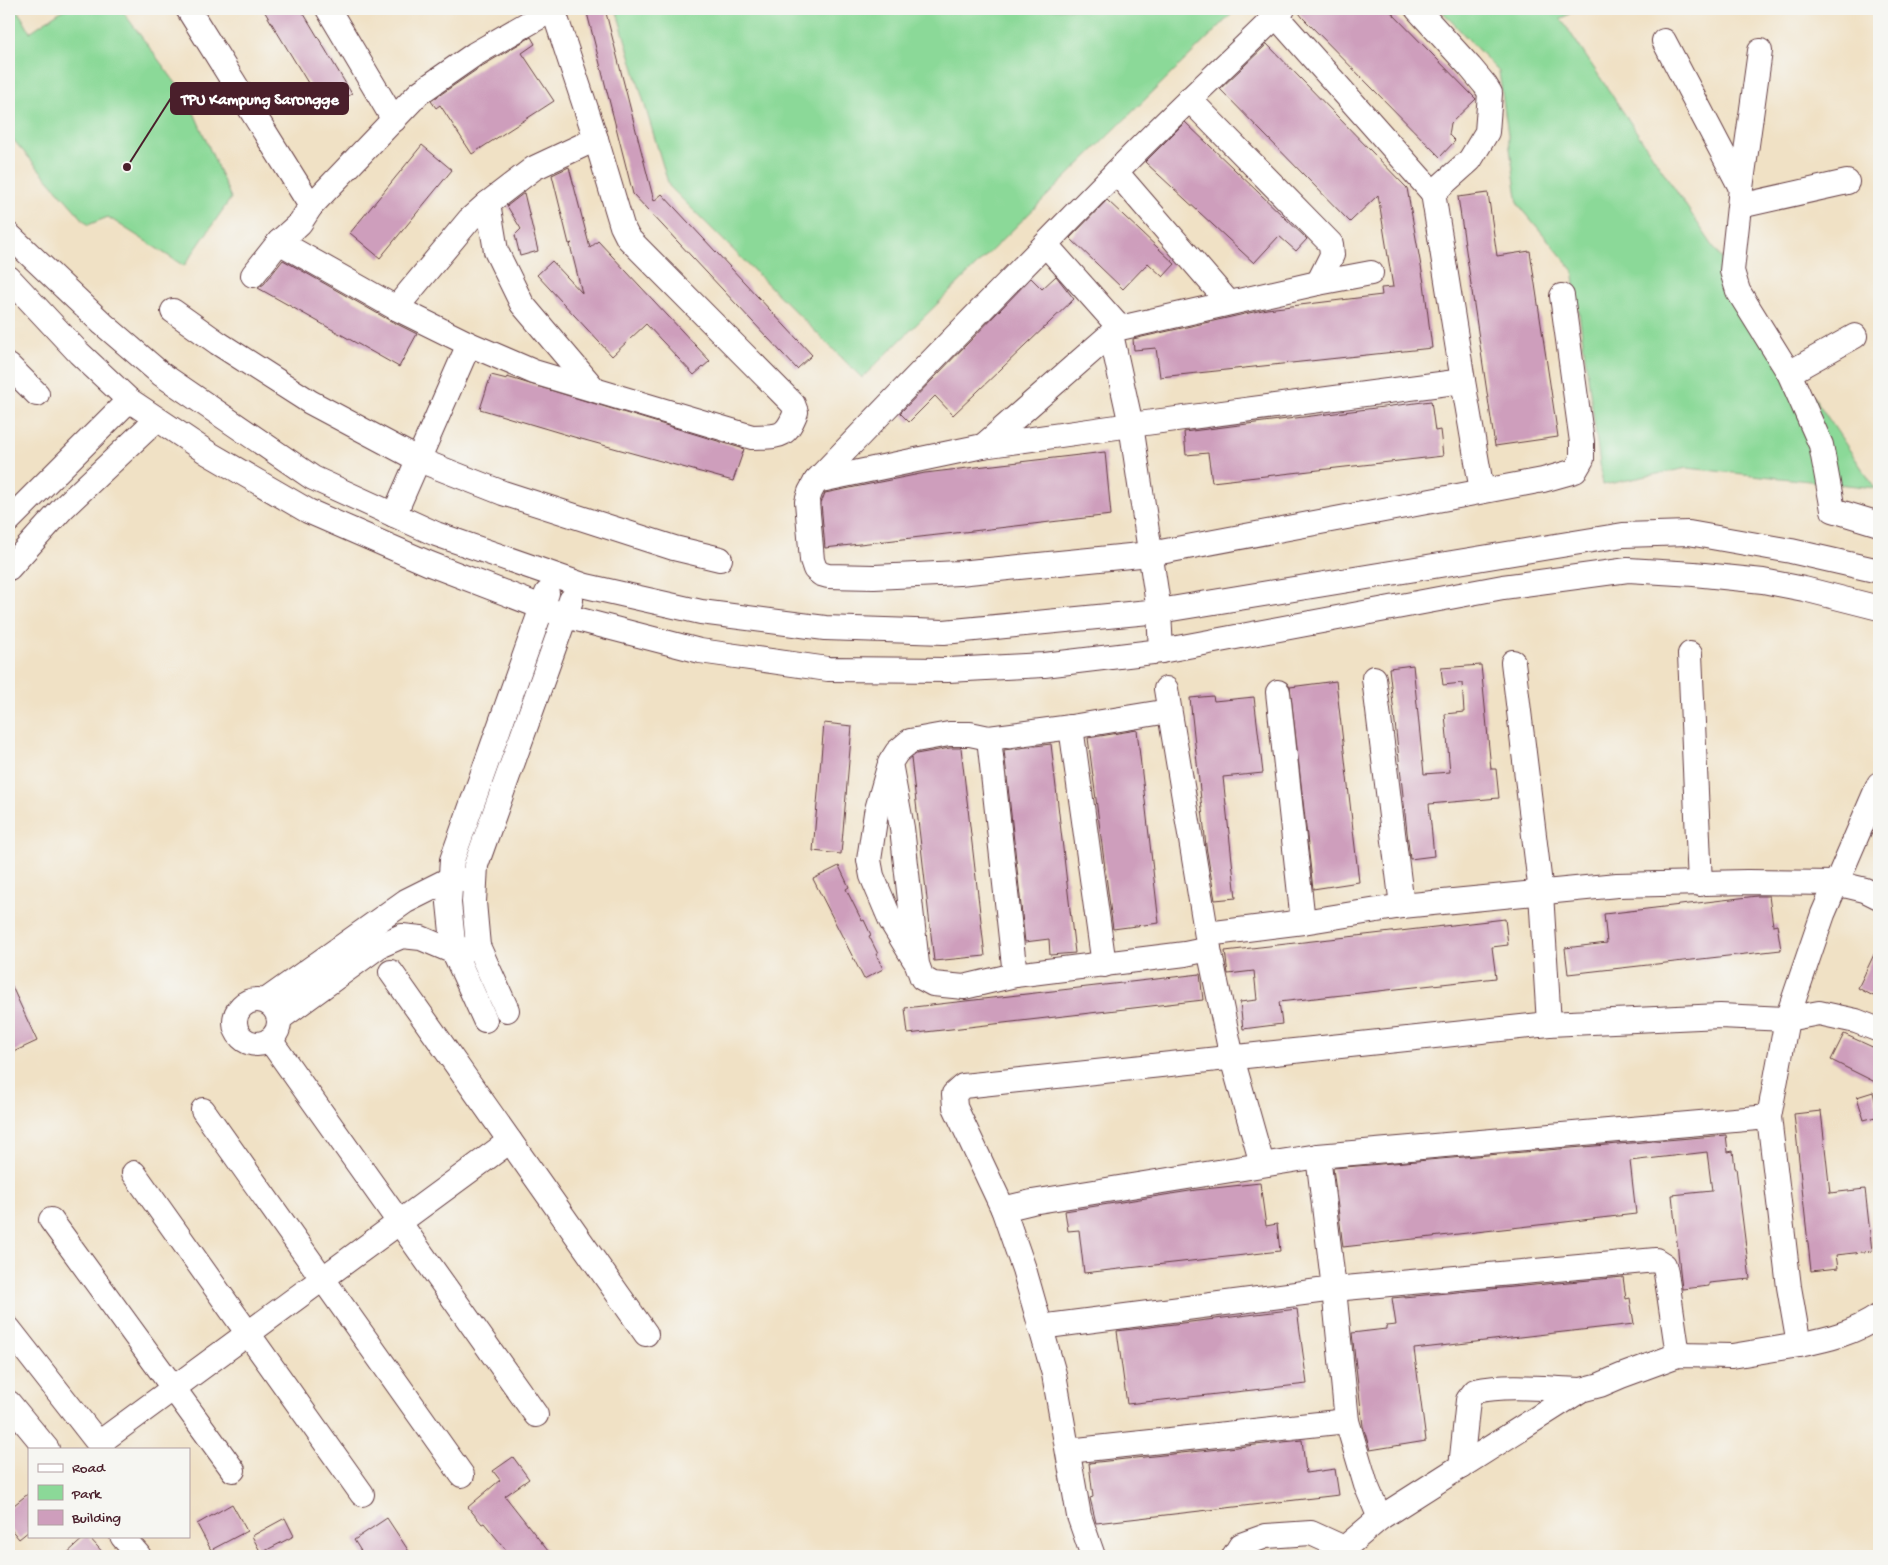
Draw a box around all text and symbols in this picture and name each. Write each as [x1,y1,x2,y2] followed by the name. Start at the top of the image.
[171,83,348,114] callout: TPU Kampung Sarongge
[179,92,339,111] text: TPU Kampung Sarongge
[28,1448,190,1538] legend
[72,1460,106,1478] text: Road
[71,1486,102,1504] text: Park
[71,1510,121,1528] text: Building

